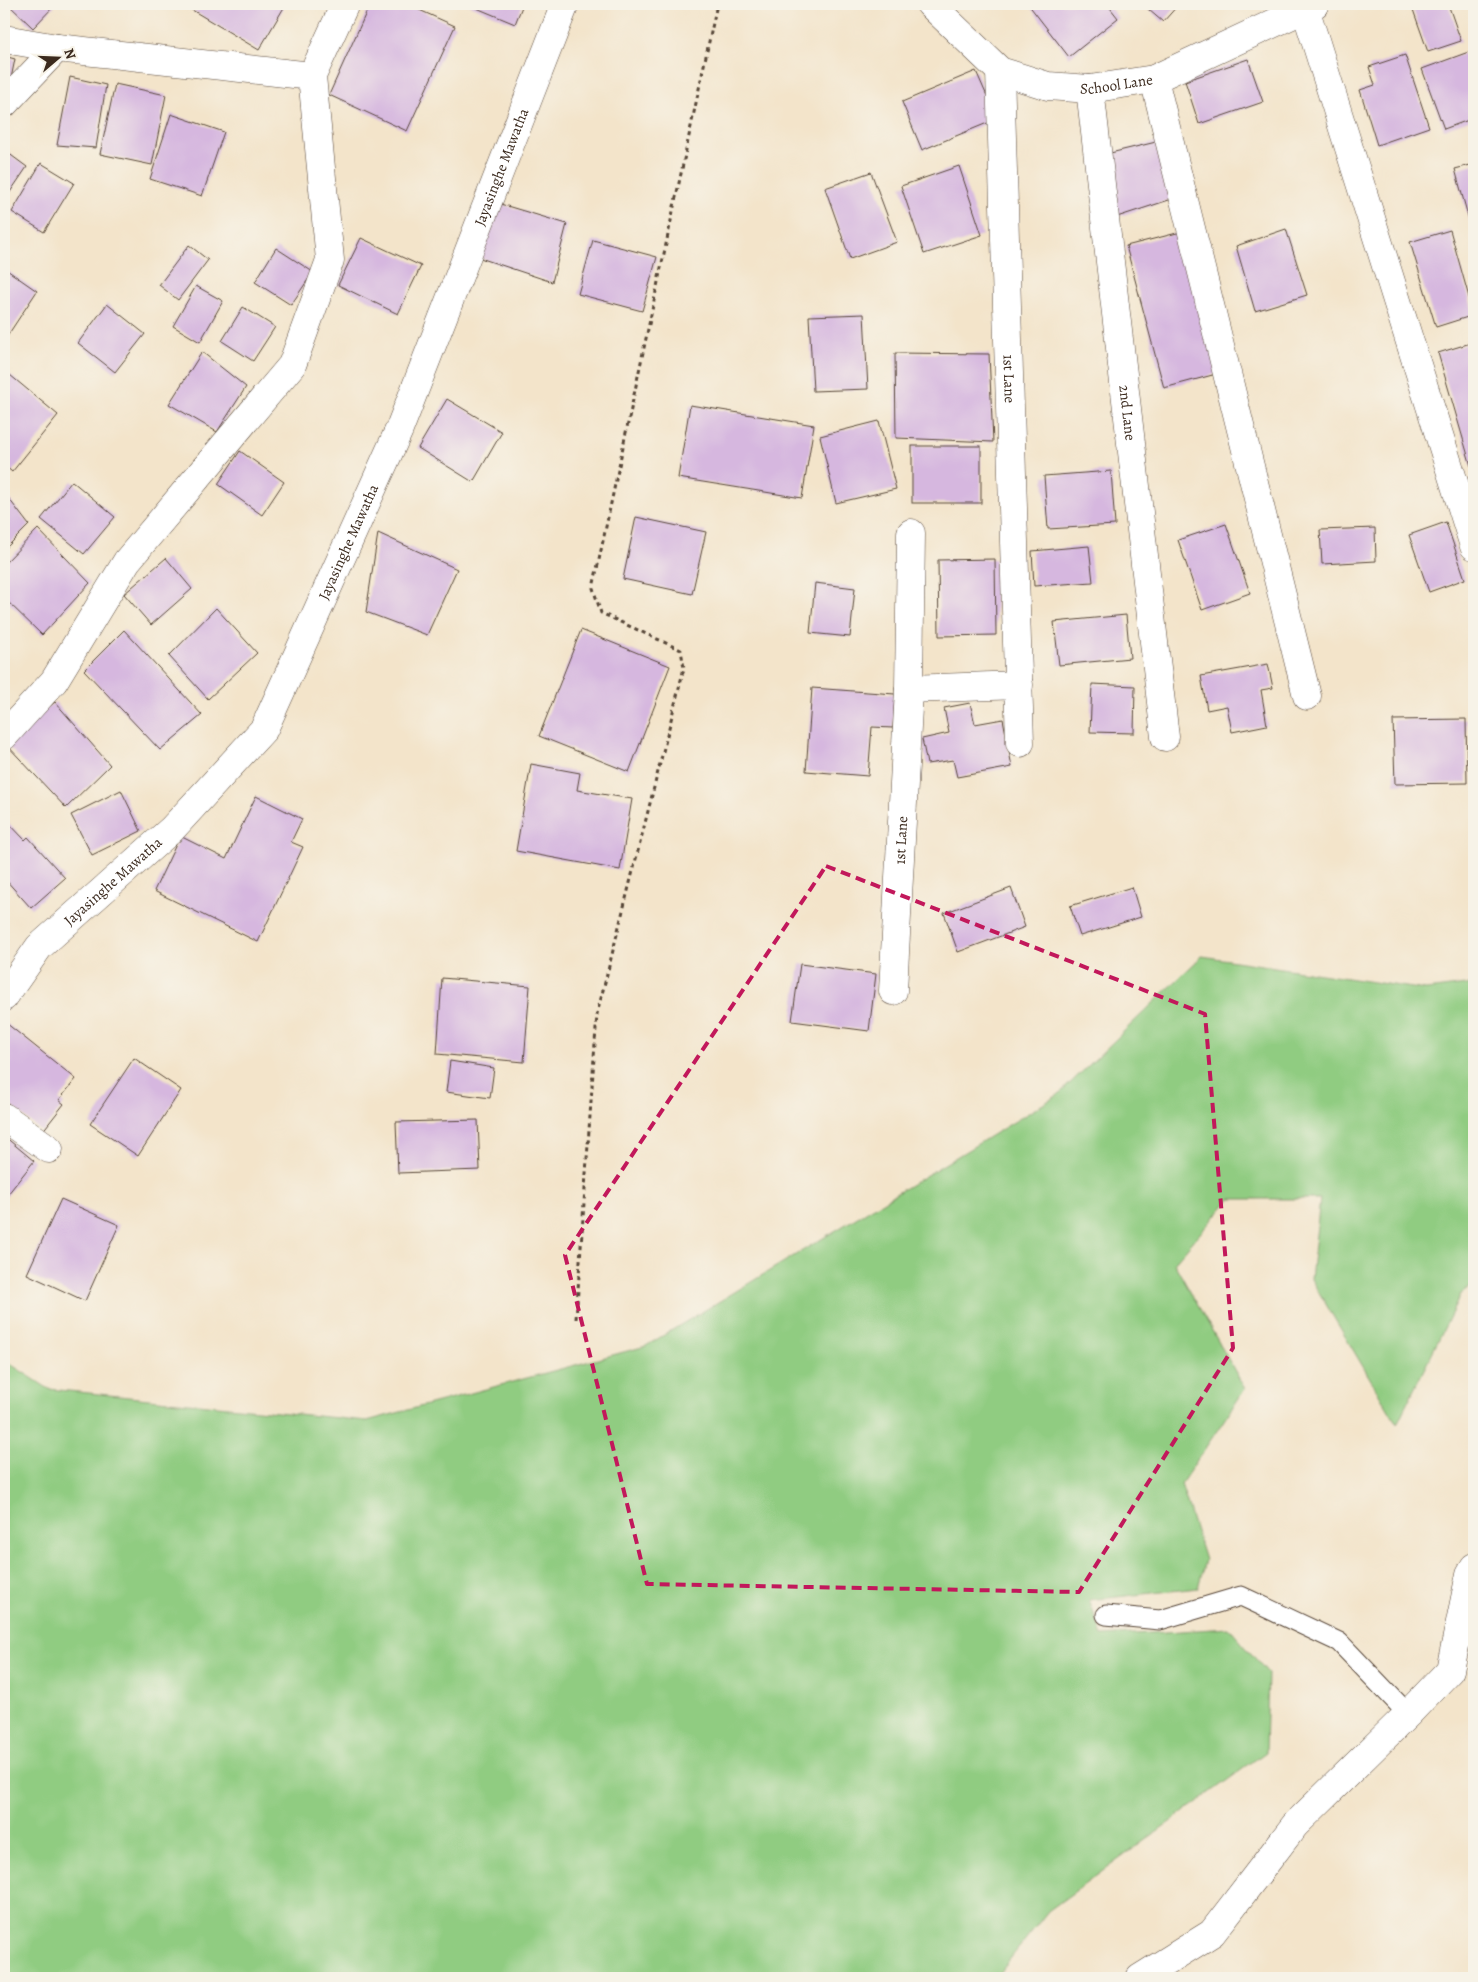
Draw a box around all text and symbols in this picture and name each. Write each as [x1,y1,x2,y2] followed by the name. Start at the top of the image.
[32,32,82,82] north arrow
[59,46,80,62] text: N
[1079,69,1154,99] street label: School Lane
[469,105,533,229] street label: Jayasinghe Mawatha
[998,354,1020,404] street label: 1st Lane
[1114,384,1141,442] street label: 2nd Lane
[314,481,383,603] street label: Jayasinghe Mawatha
[890,815,912,865] street label: 1st Lane
[60,832,166,930] street label: Jayasinghe Mawatha

